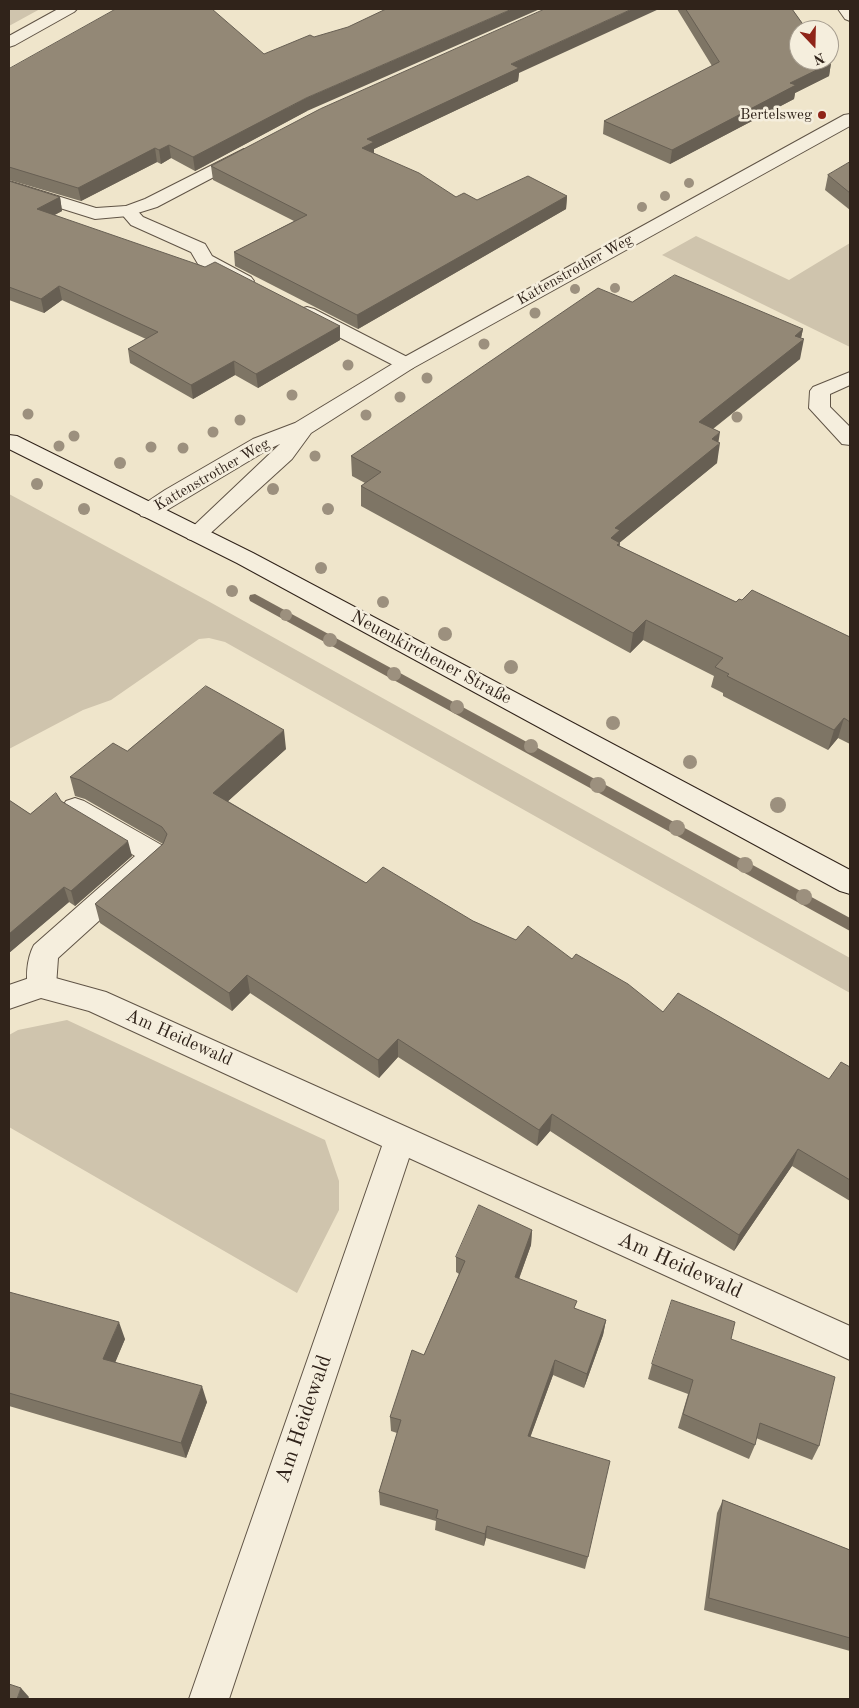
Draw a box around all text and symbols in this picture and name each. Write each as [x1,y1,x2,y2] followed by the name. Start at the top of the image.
[789,20,839,70] north arrow
[812,50,827,67] text: N
[740,106,812,124] place label: Bertelsweg
[816,109,828,121] marker: Bertelsweg
[514,231,636,309] street label: Kattenstrother Weg
[151,435,273,515] street label: Kattenstrother Weg
[347,606,515,710] street label: Neuenkirchener Straße
[122,1005,236,1071] street label: Am Heidewald
[614,1227,746,1305] street label: Am Heidewald
[270,1352,338,1486] street label: Am Heidewald

